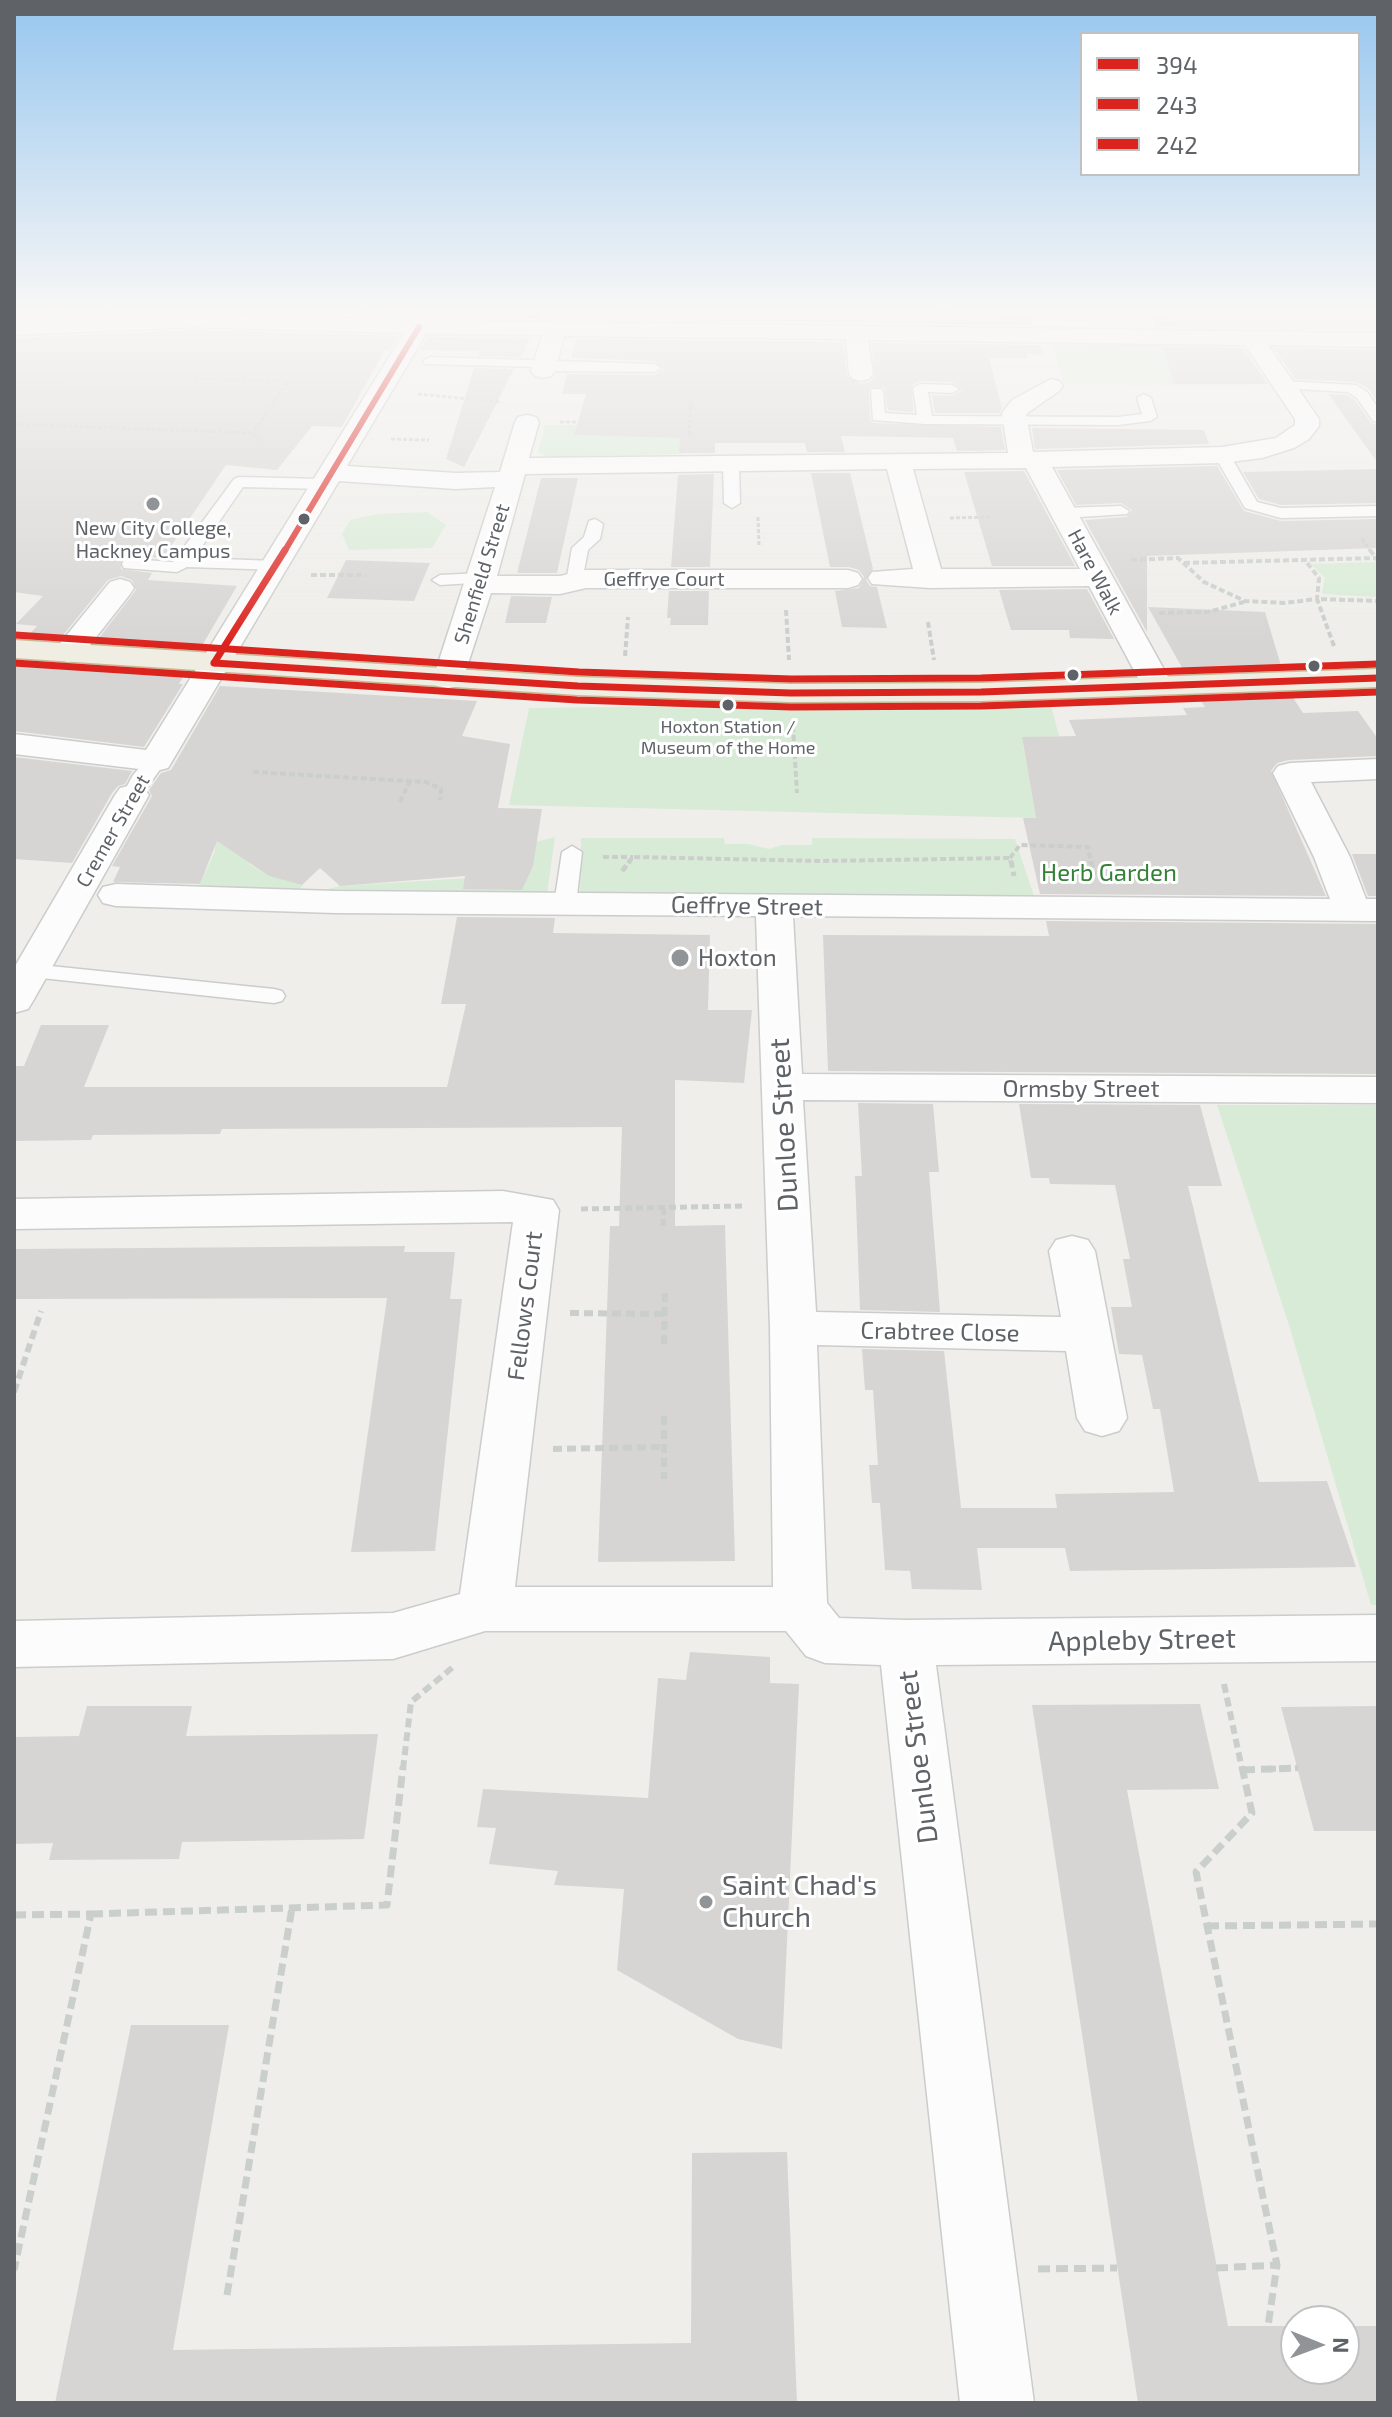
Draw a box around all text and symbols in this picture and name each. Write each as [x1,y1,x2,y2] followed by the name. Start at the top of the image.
[1080,32,1360,176] legend
[1156,50,1198,79] text: 394
[1156,90,1198,119] text: 243
[1156,130,1198,159] text: 242
[144,495,162,513] marker: New City College, Hackney Campus
[449,501,515,647] street label: Shenfield Street
[296,511,312,527] unlabelled marker
[75,516,231,563] place label: New City College, Hackney Campus
[1063,525,1127,619] street label: Hare Walk
[604,567,724,591] street label: Geffrye Court
[1306,658,1322,674] unlabelled marker
[1065,667,1081,683] unlabelled marker
[720,697,736,713] marker: Hoxton Station / Museum of the Home
[641,716,815,758] place label: Hoxton Station / Museum of the Home
[71,770,155,892] street label: Cremer Street
[1041,859,1177,887] park label: Herb Garden
[671,890,823,922] street label: Geffrye Street
[698,944,777,972] place label: Hoxton
[669,947,691,969] marker: Hoxton
[763,1037,805,1213] street label: Dunloe Street
[1002,1075,1160,1103] street label: Ormsby Street
[502,1230,548,1382] street label: Fellows Court
[860,1316,1020,1348] street label: Crabtree Close
[1048,1622,1236,1658] street label: Appleby Street
[891,1669,945,1845] street label: Dunloe Street
[722,1869,877,1935] place label: Saint Chad's Church
[697,1893,715,1911] marker: Saint Chad's Church
[1280,2305,1360,2385] north arrow
[1329,2337,1355,2354] text: N

